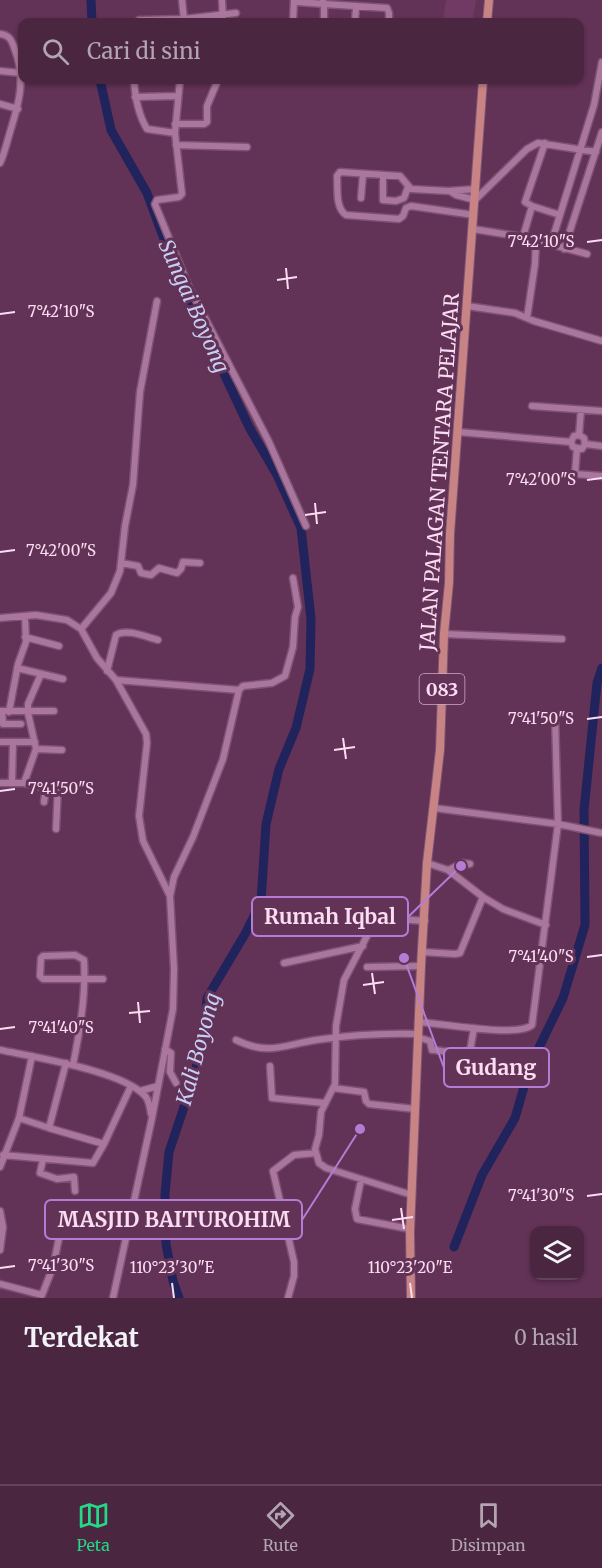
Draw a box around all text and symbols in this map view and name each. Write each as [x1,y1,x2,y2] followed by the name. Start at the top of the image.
[18,18,584,84] search box
[39,35,72,68] icon: search
[87,37,201,65] text: Cari di sini
[508,232,574,251] text: 7°42'10"S
[153,235,236,377] water label: Sungai Boyong
[414,292,464,653] street label: JALAN PALAGAN TENTARA PELAJAR
[28,302,94,321] text: 7°42'10"S
[506,470,576,489] text: 7°42'00"S
[26,541,96,560] text: 7°42'00"S
[420,674,464,704] road number: 083
[508,709,574,728] text: 7°41'50"S
[28,779,94,798] text: 7°41'50"S
[252,897,408,936] callout: Rumah Iqbal
[264,903,396,930] text: Rumah Iqbal
[508,947,574,966] text: 7°41'40"S
[170,990,226,1109] water label: Kali Boyong
[28,1018,94,1037] text: 7°41'40"S
[444,1048,549,1087] callout: Gudang
[456,1054,536,1081] text: Gudang
[508,1186,574,1205] text: 7°41'30"S
[45,1200,302,1239] callout: MASJID BAITUROHIM
[58,1206,291,1233] text: MASJID BAITUROHIM
[530,1226,584,1280] map controls
[530,1226,584,1280] button: layers
[28,1256,94,1275] text: 7°41'30"S
[130,1258,215,1277] text: 110°23'30"E
[368,1258,453,1277] text: 110°23'20"E
[24,1321,139,1354] text: Terdekat
[514,1325,578,1350] text: 0 hasil
[76,1499,110,1555] tab: Peta
[263,1499,298,1555] tab: Rute
[451,1499,526,1555] tab: Disimpan

